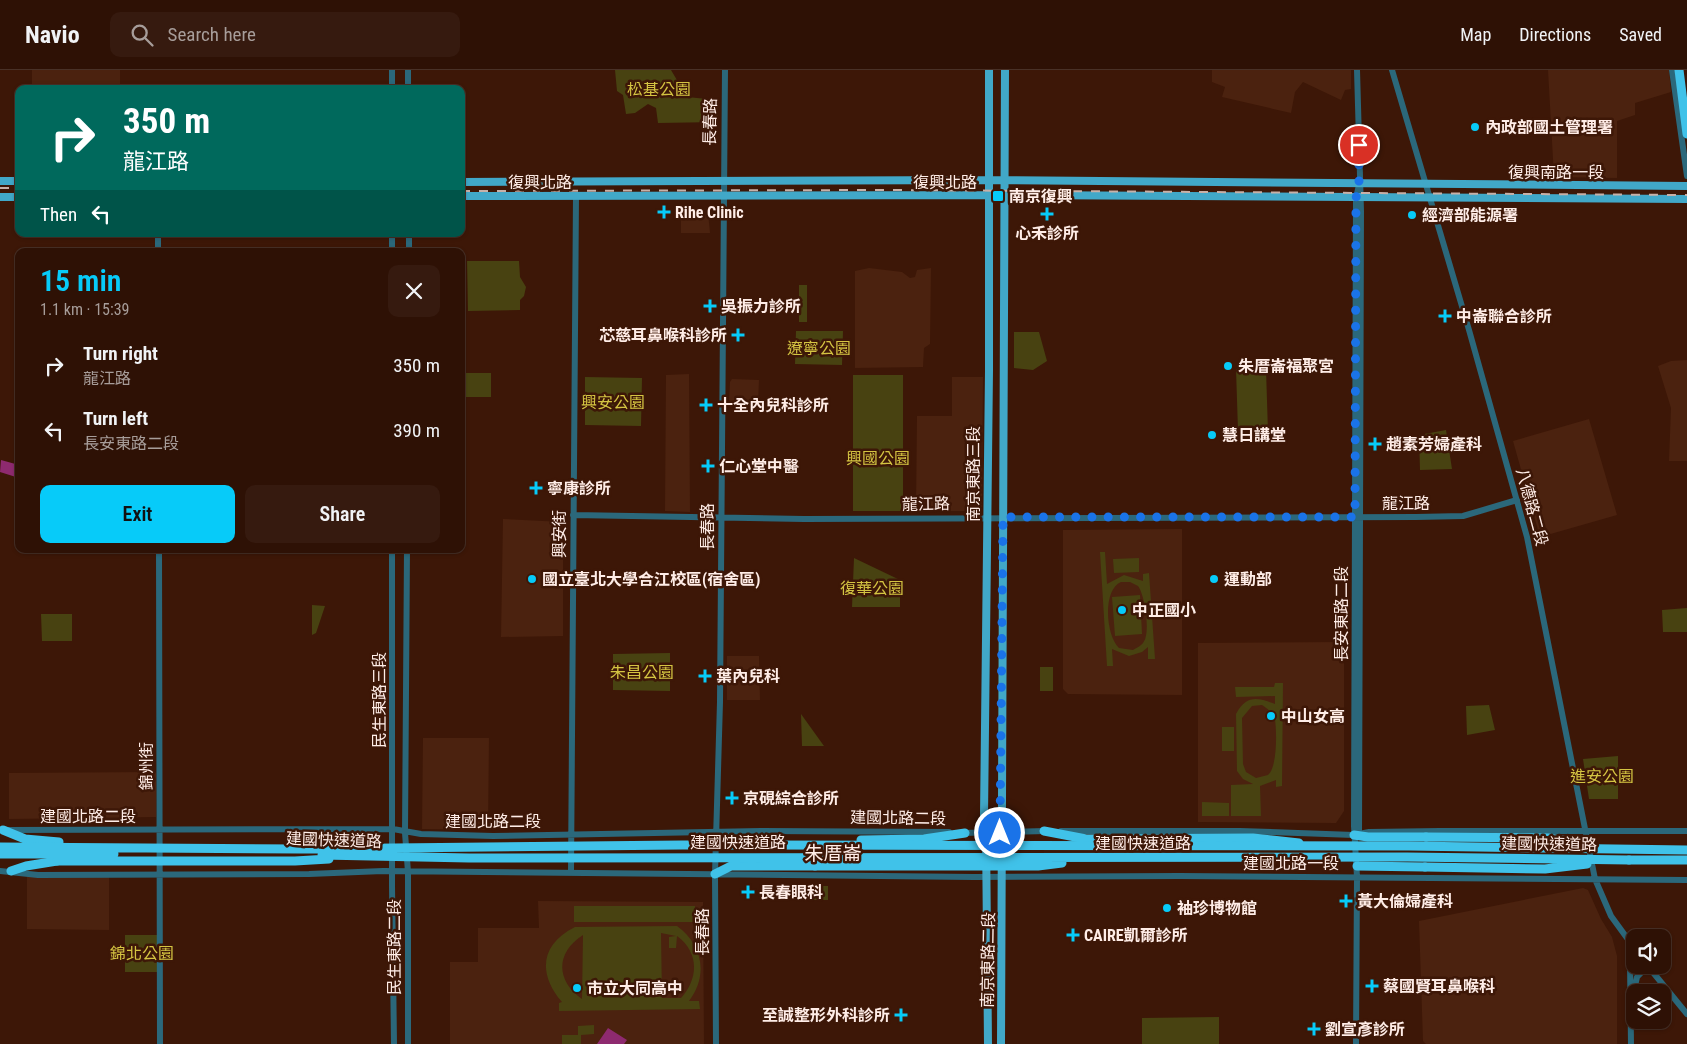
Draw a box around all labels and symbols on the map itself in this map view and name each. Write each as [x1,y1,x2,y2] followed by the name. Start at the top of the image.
[627,80,691,99] park label: 松基公園
[700,98,720,146] street label: 長春路
[1485,118,1613,137] place label: 內政部國土管理署
[1469,121,1481,133] marker: 內政部國土管理署
[1338,124,1380,166] pin
[1508,163,1604,182] street label: 復興南路一段
[508,173,572,192] street label: 復興北路
[913,173,977,192] street label: 復興北路
[1009,187,1073,206] place label: 南京復興
[991,189,1005,203] marker: 南京復興
[675,203,744,222] place label: Rihe Clinic
[657,205,671,219] marker: Rihe Clinic
[1422,206,1518,225] place label: 經濟部能源署
[1040,207,1054,221] marker: 心禾診所
[1406,209,1418,221] marker: 經濟部能源署
[1015,224,1079,243] place label: 心禾診所
[721,297,801,316] place label: 吳振力診所
[703,299,717,313] marker: 吳振力診所
[1456,307,1552,326] place label: 中崙聯合診所
[1438,309,1452,323] marker: 中崙聯合診所
[599,326,727,345] place label: 芯慈耳鼻喉科診所
[731,328,745,342] marker: 芯慈耳鼻喉科診所
[787,339,851,358] park label: 遼寧公園
[1238,357,1334,376] place label: 朱厝崙福聚宮
[1222,360,1234,372] marker: 朱厝崙福聚宮
[581,393,645,412] park label: 興安公園
[717,396,829,415] place label: 十全內兒科診所
[699,398,713,412] marker: 十全內兒科診所
[964,426,983,522] street label: 南京東路三段
[1222,426,1286,445] place label: 慧日講堂
[1206,429,1218,441] marker: 慧日講堂
[1386,435,1482,454] place label: 趙素芳婦產科
[1368,437,1382,451] marker: 趙素芳婦產科
[846,449,910,468] park label: 興國公園
[719,457,799,476] place label: 仁心堂中醫
[701,459,715,473] marker: 仁心堂中醫
[1512,466,1552,548] street label: 八德路二段
[547,479,611,498] place label: 寧康診所
[529,481,543,495] marker: 寧康診所
[902,494,950,514] street label: 龍江路
[1382,494,1430,513] street label: 龍江路
[698,503,717,551] street label: 長春路
[550,510,569,558] street label: 興安街
[1332,566,1351,662] street label: 長安東路二段
[542,570,760,589] place label: 國立臺北大學合江校區(宿舍區)
[1224,570,1272,589] place label: 運動部
[526,573,538,585] marker: 國立臺北大學合江校區(宿舍區)
[1208,573,1220,585] marker: 運動部
[840,579,904,598] park label: 復華公園
[1132,601,1196,620] place label: 中正國小
[1116,604,1128,616] marker: 中正國小
[370,652,389,748] street label: 民生東路三段
[610,663,674,682] park label: 朱昌公園
[716,667,780,686] place label: 葉內兒科
[698,669,712,683] marker: 葉內兒科
[1281,707,1345,726] place label: 中山女高
[1265,710,1277,722] marker: 中山女高
[137,742,156,790] street label: 錦州街
[1570,767,1634,786] park label: 進安公園
[743,789,839,808] place label: 京硯綜合診所
[725,791,739,805] marker: 京硯綜合診所
[973,806,1025,858] position arrow
[40,807,136,826] street label: 建國北路二段
[850,808,946,828] street label: 建國北路二段
[445,812,541,831] street label: 建國北路二段
[286,829,382,851] street label: 建國快速道路
[690,833,786,852] street label: 建國快速道路
[1095,834,1191,853] street label: 建國快速道路
[1501,834,1597,854] street label: 建國快速道路
[804,842,862,865] district label: 朱厝崙
[1243,854,1339,873] street label: 建國北路一段
[759,883,823,902] place label: 長春眼科
[741,885,755,899] marker: 長春眼科
[1357,892,1453,911] place label: 黃大倫婦產科
[1339,894,1353,908] marker: 黃大倫婦產科
[385,899,404,995] street label: 民生東路二段
[1177,899,1257,918] place label: 袖珍博物館
[1161,902,1173,914] marker: 袖珍博物館
[693,908,712,956] street label: 長春路
[978,912,998,1008] street label: 南京東路二段
[1084,926,1188,945] place label: CAIRE凱爾診所
[1066,928,1080,942] marker: CAIRE凱爾診所
[110,944,174,963] park label: 錦北公園
[1383,977,1495,996] place label: 蔡國賢耳鼻喉科
[587,979,683,998] place label: 市立大同高中
[1365,979,1379,993] marker: 蔡國賢耳鼻喉科
[571,982,583,994] marker: 市立大同高中
[762,1006,890,1025] place label: 至誠整形外科診所
[894,1008,908,1022] marker: 至誠整形外科診所
[1325,1020,1405,1039] place label: 劉宣彥診所
[1307,1022,1321,1036] marker: 劉宣彥診所

